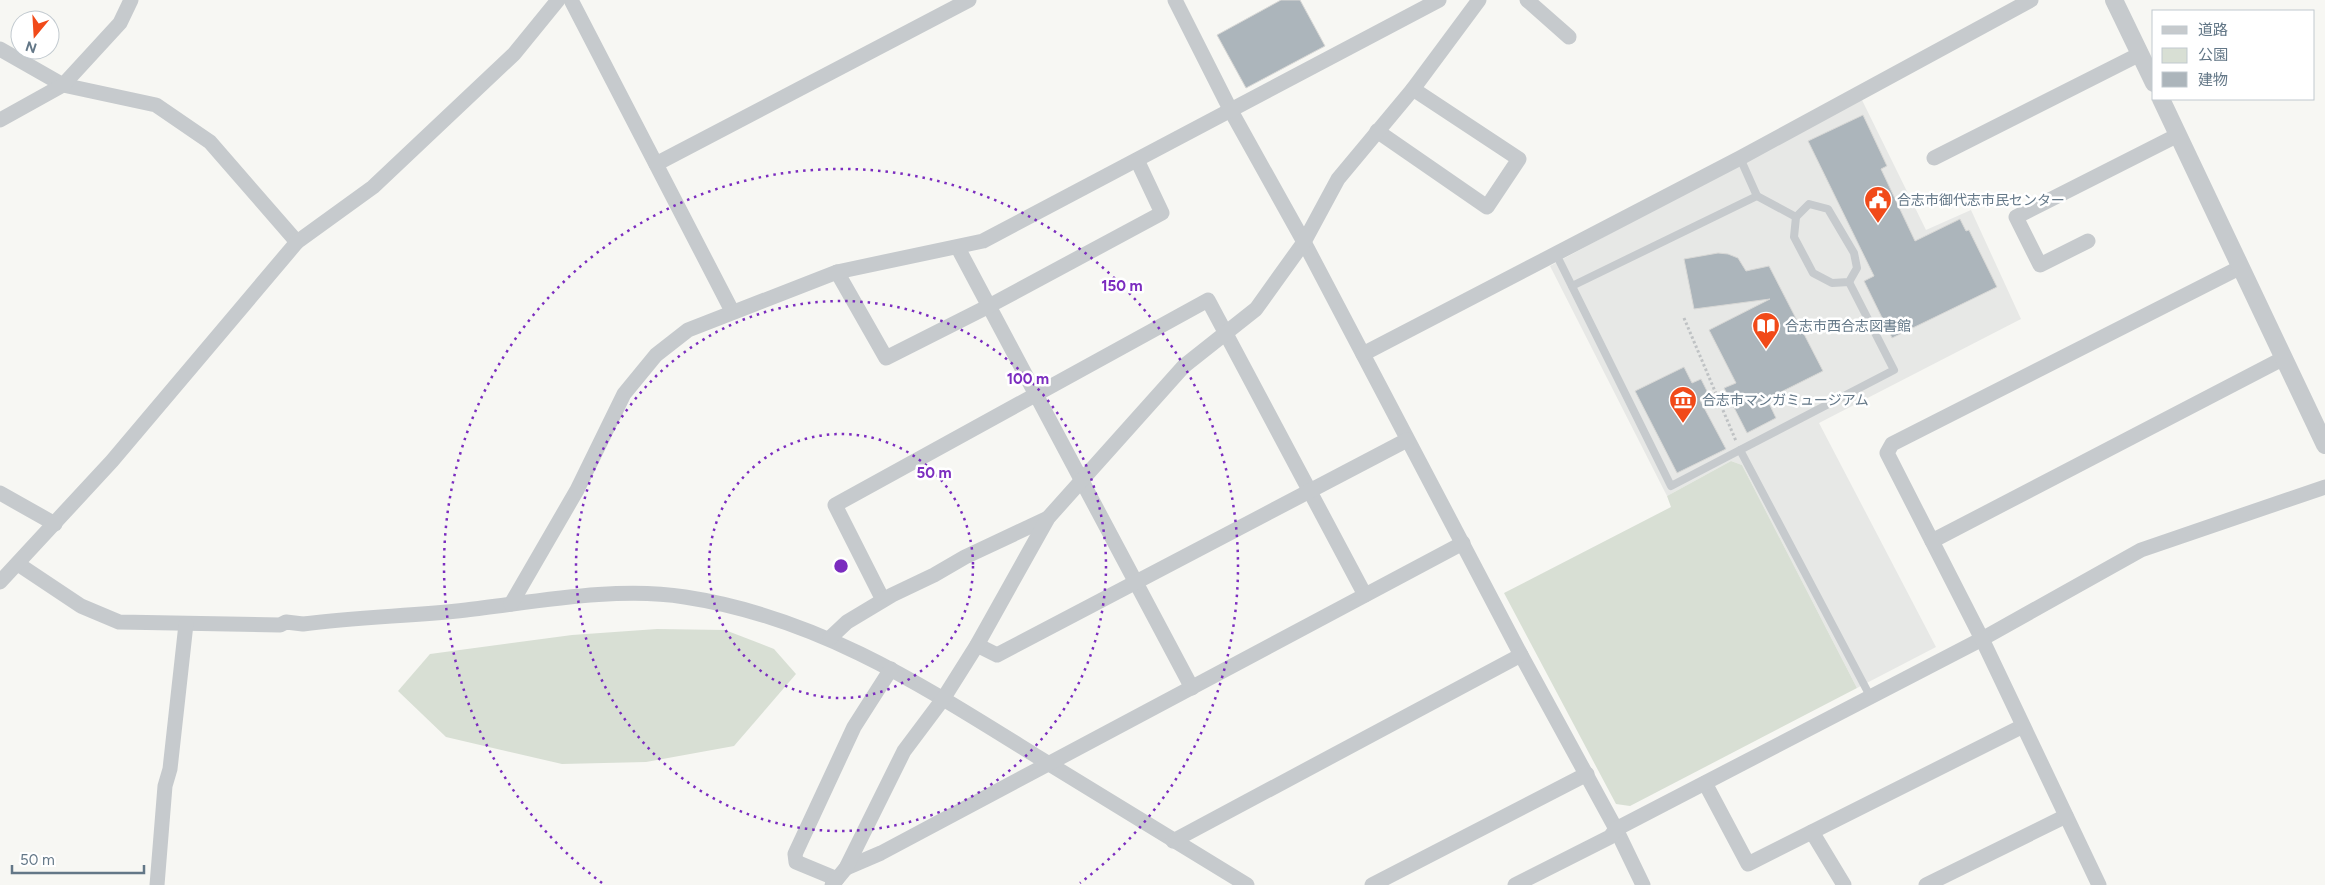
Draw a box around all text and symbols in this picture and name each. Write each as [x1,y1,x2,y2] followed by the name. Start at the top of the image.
[10,10,60,60] north arrow
[2152,10,2315,100] legend
[2198,21,2228,39] text: 道路
[23,37,39,57] text: N
[2198,46,2228,64] text: 公園
[2198,71,2228,89] text: 建物
[1863,185,1893,224] public building icon: 合志市御代志市民センター
[1897,192,2065,209] place label: 合志市御代志市民センター
[1101,277,1143,295] text: 150 m
[1751,311,1781,350] library icon: 合志市西合志図書館
[1785,318,1911,335] place label: 合志市西合志図書館
[1007,370,1049,388] text: 100 m
[1668,385,1698,424] museum icon: 合志市マンガミュージアム
[1702,392,1869,409] place label: 合志市マンガミュージアム
[916,464,952,482] text: 50 m
[832,557,850,575] centre of rings
[12,842,145,874] scale bar
[20,851,55,869] text: 50 m

